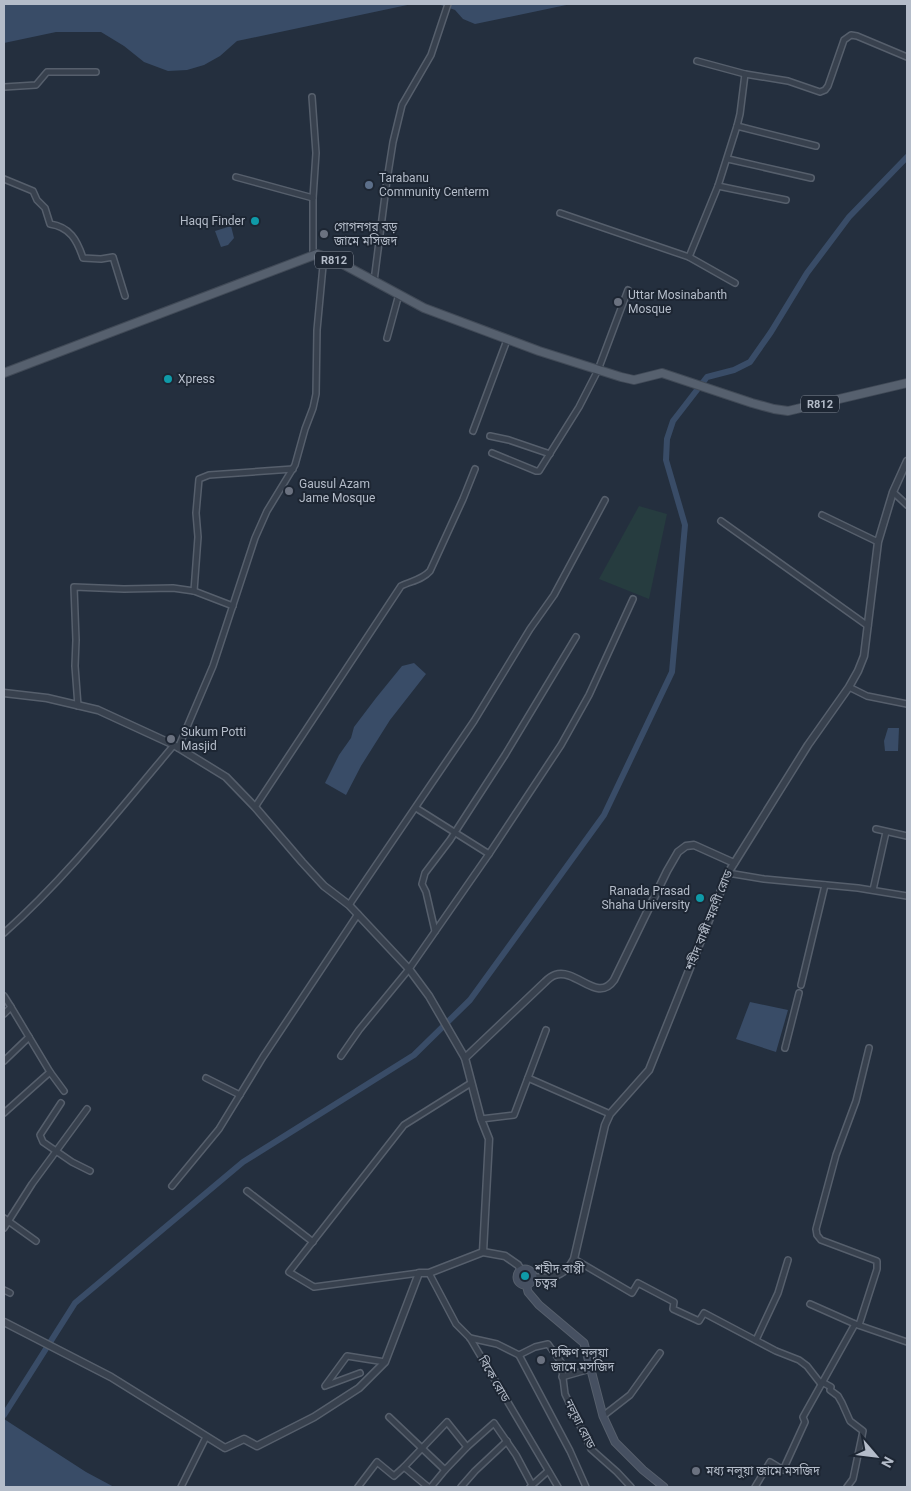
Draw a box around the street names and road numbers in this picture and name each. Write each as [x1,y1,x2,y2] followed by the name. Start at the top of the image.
[315,252,353,268] road number: R812
[801,396,839,412] road number: R812
[681,867,736,973] street label: শহীদ বাপ্পী স্মরণী রোড
[475,1352,514,1405] street label: বিকে রোড
[560,1396,598,1452] street label: নলুয়া রোড

